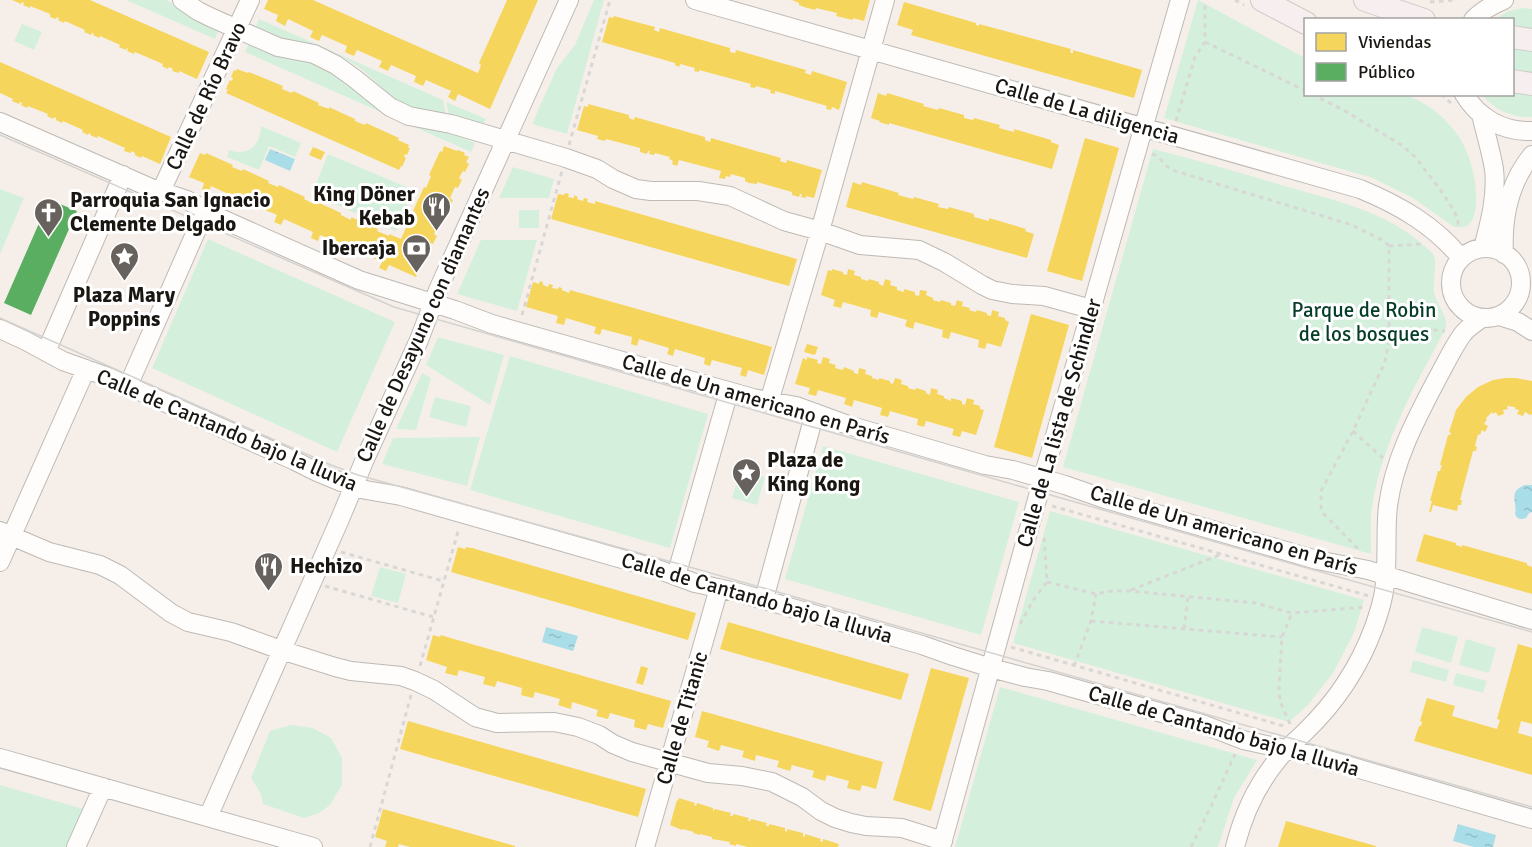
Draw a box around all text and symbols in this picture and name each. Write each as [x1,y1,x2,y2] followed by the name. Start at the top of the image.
[160,18,252,174] street label: Calle de Río Bravo
[1304,18,1514,96] legend
[1358,31,1431,53] text: Viviendas
[1358,61,1415,83] text: Público
[992,72,1182,150] street label: Calle de La diligencia
[313,181,416,231] place label: King Döner Kebab
[350,183,496,467] street label: Calle de Desayuno con diamantes
[70,187,271,237] place label: Parroquia San Ignacio Clemente Delgado
[420,190,452,232] restaurant icon: King Döner Kebab
[33,196,65,238] church icon: Parroquia San Ignacio Clemente Delgado
[401,232,433,274] bank icon: Ibercaja
[322,235,396,261] place label: Ibercaja
[108,240,140,282] place icon: Plaza Mary Poppins
[73,282,176,332] place label: Plaza Mary Poppins
[1011,295,1107,550] street label: Calle de La lista de Schindler
[1291,297,1437,347] park label: Parque de Robin de los bosques
[619,348,893,450] street label: Calle de Un americano en París
[93,363,361,497] street label: Calle de Cantando bajo la lluvia
[767,447,860,497] place label: Plaza de King Kong
[730,456,762,498] place icon: Plaza de King Kong
[1087,479,1361,581] street label: Calle de Un americano en París
[618,547,896,649] street label: Calle de Cantando bajo la lluvia
[253,550,285,592] restaurant icon: Hechizo
[290,553,363,579] place label: Hechizo
[651,648,713,788] street label: Calle de Titanic
[1085,680,1363,782] street label: Calle de Cantando bajo la lluvia

